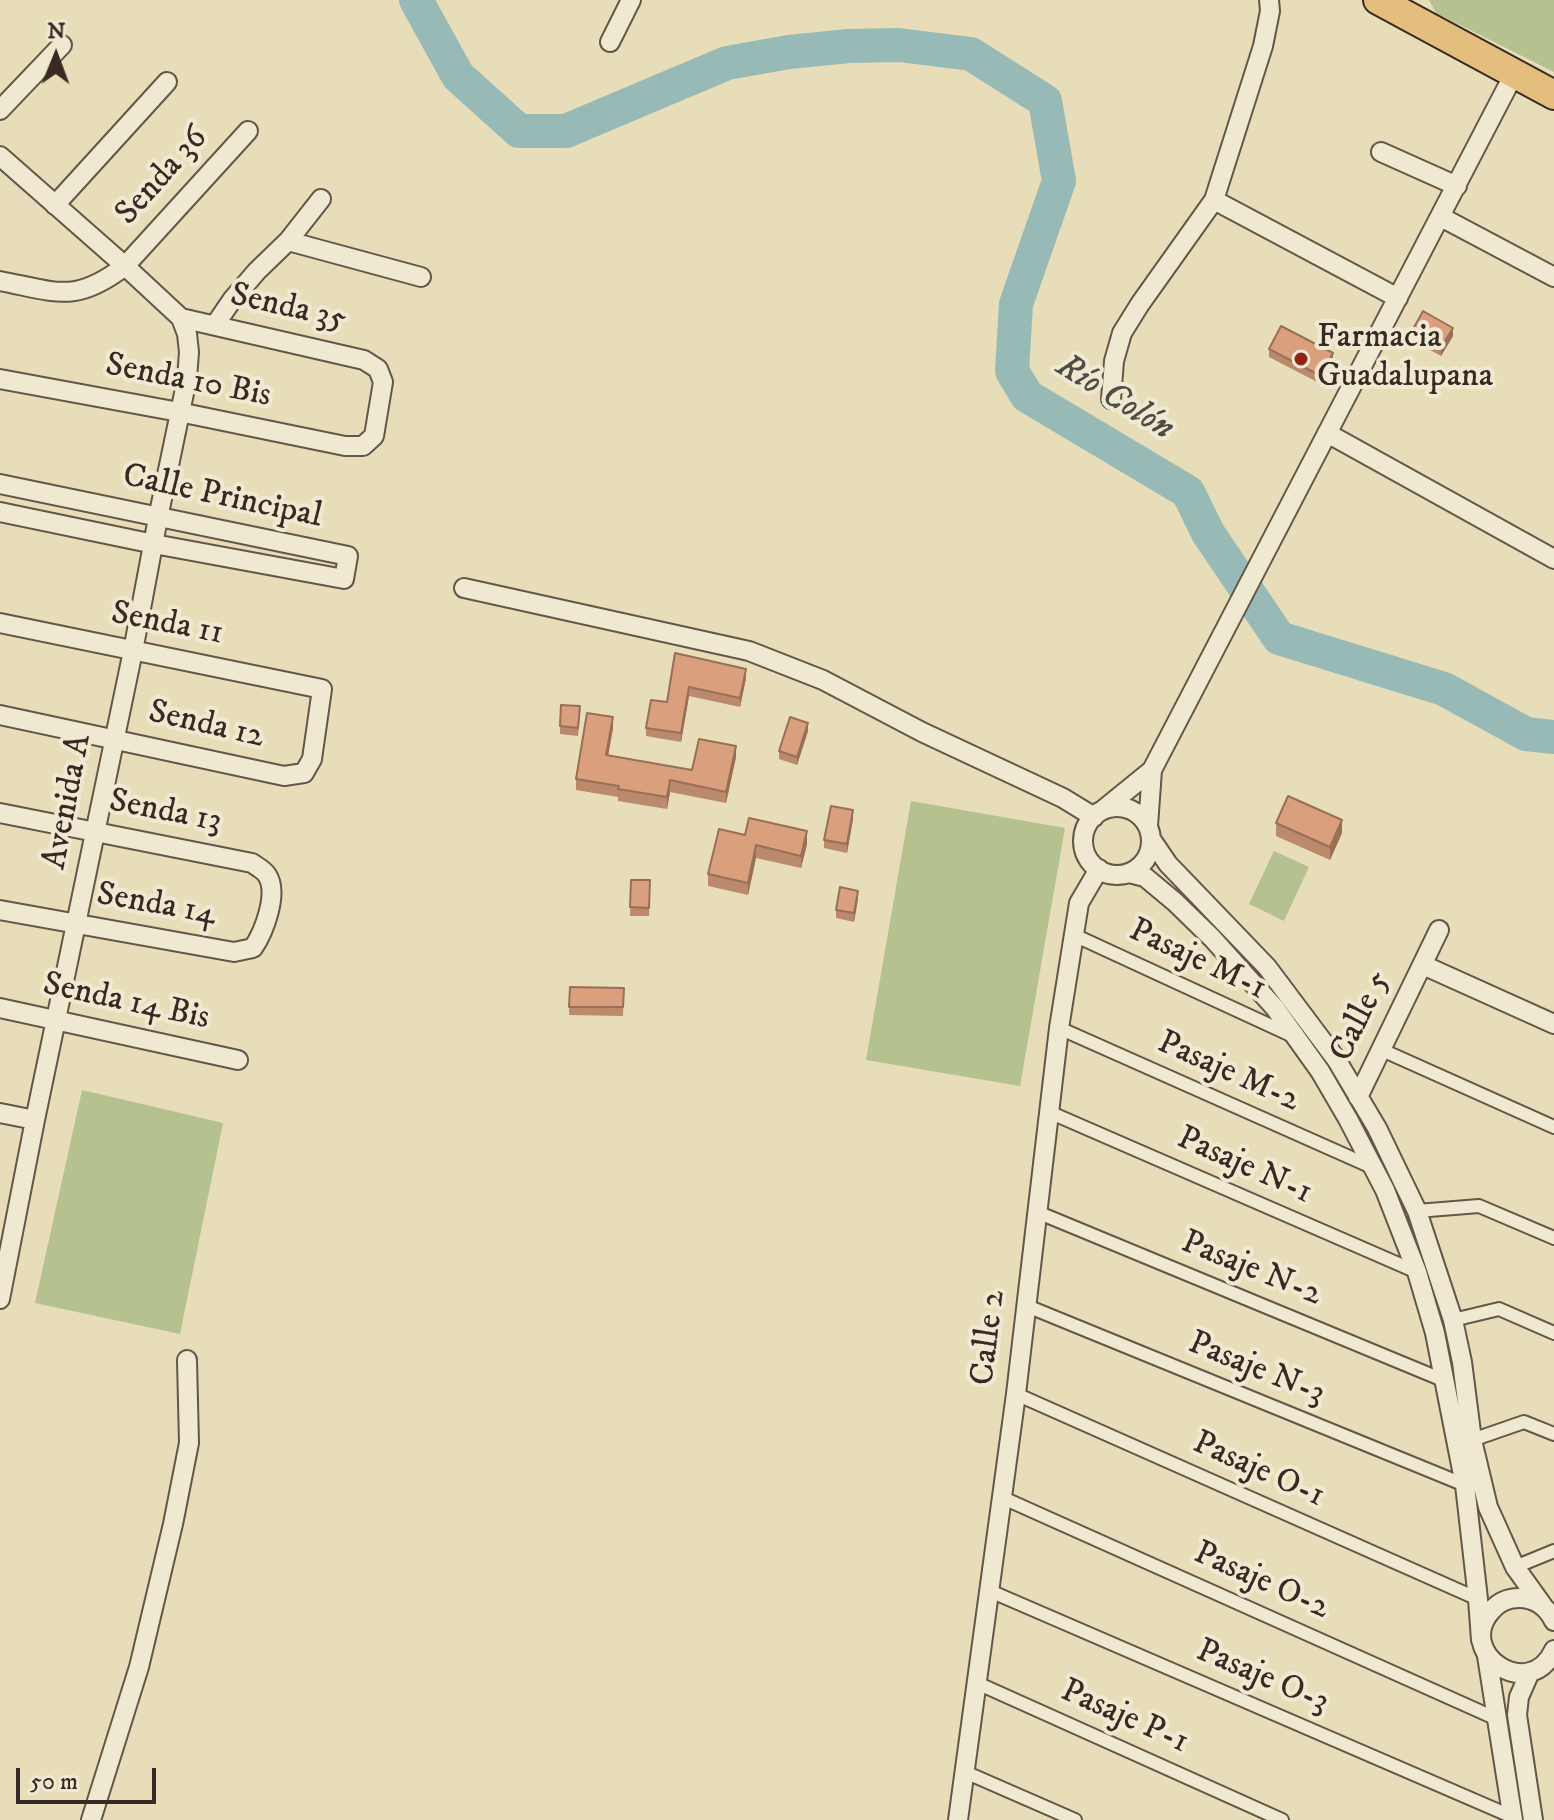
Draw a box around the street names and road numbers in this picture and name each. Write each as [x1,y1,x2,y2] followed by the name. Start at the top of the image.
[108,119,218,235] street label: Senda 36
[226,276,350,342] street label: Senda 35
[102,346,274,418] street label: Senda 10 Bis
[119,457,325,539] street label: Calle Principal
[108,594,226,656] street label: Senda 11
[144,693,268,759] street label: Senda 12
[36,731,102,873] street label: Avenida A
[105,782,225,844] street label: Senda 13
[93,875,219,937] street label: Senda 14
[1122,911,1272,1011] street label: Pasaje M-1
[39,965,213,1041] street label: Senda 14 Bis
[1323,965,1401,1069] street label: Calle 5
[1151,1024,1305,1122] street label: Pasaje M-2
[1170,1119,1318,1215] street label: Pasaje N-1
[1175,1223,1327,1317] street label: Pasaje N-2
[964,1288,1016,1388] street label: Calle 2
[1182,1324,1330,1416] street label: Pasaje N-3
[1186,1424,1330,1518] street label: Pasaje O-1
[1187,1534,1335,1630] street label: Pasaje O-2
[1190,1632,1334,1724] street label: Pasaje O-3
[1054,1672,1194,1764] street label: Pasaje P-1

